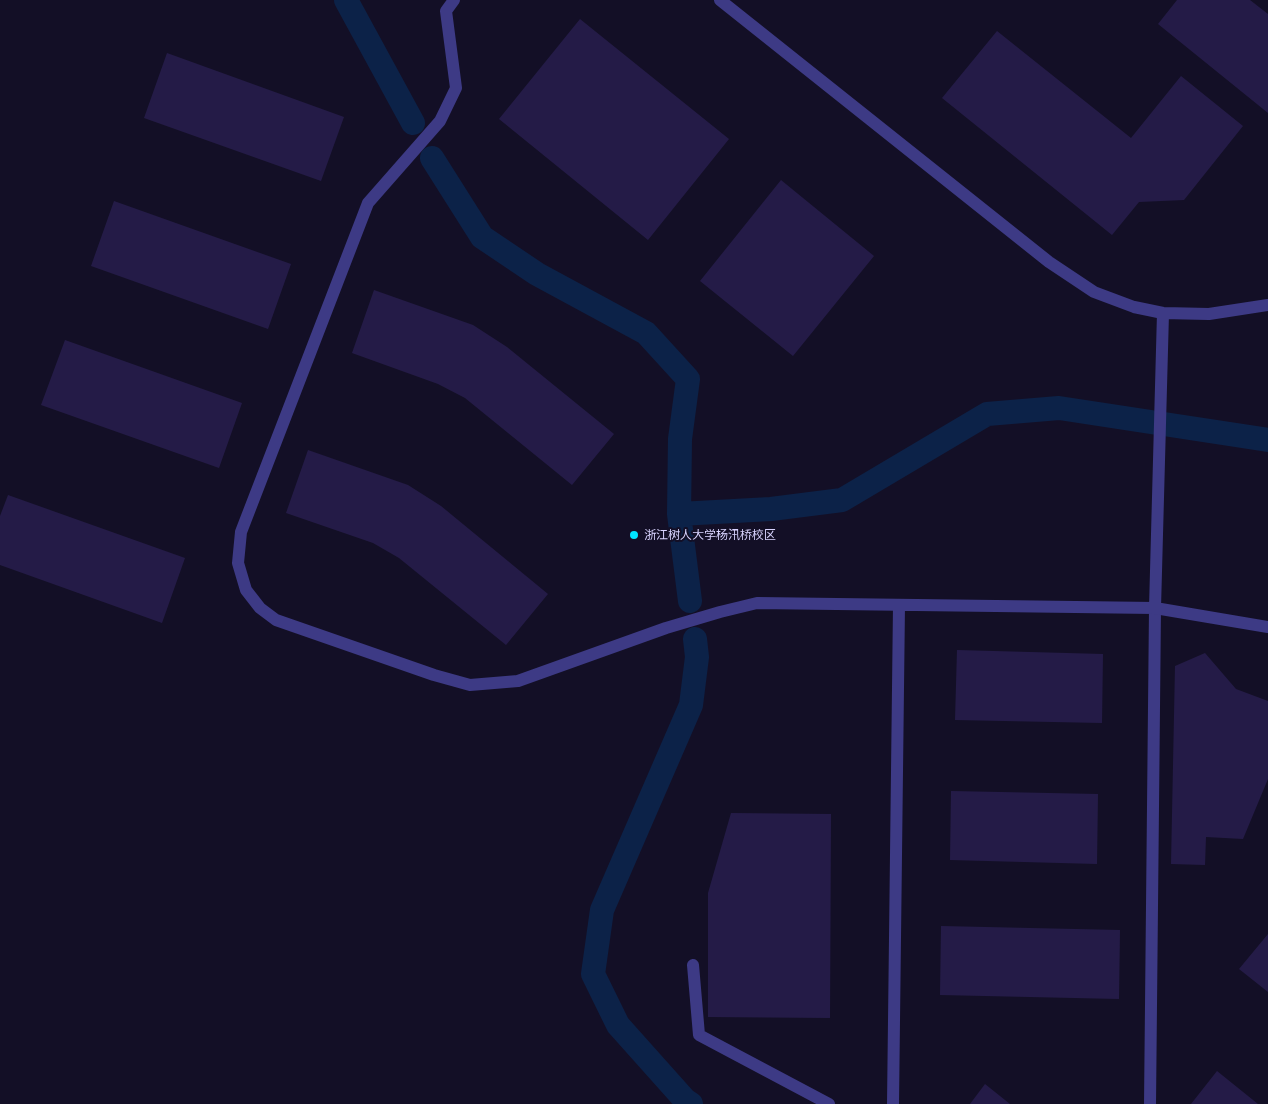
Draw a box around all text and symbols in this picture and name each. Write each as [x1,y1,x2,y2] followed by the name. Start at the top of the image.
[644,528,776,542] place label: 浙江树人大学杨汛桥校区
[628,529,640,541] marker: 浙江树人大学杨汛桥校区

